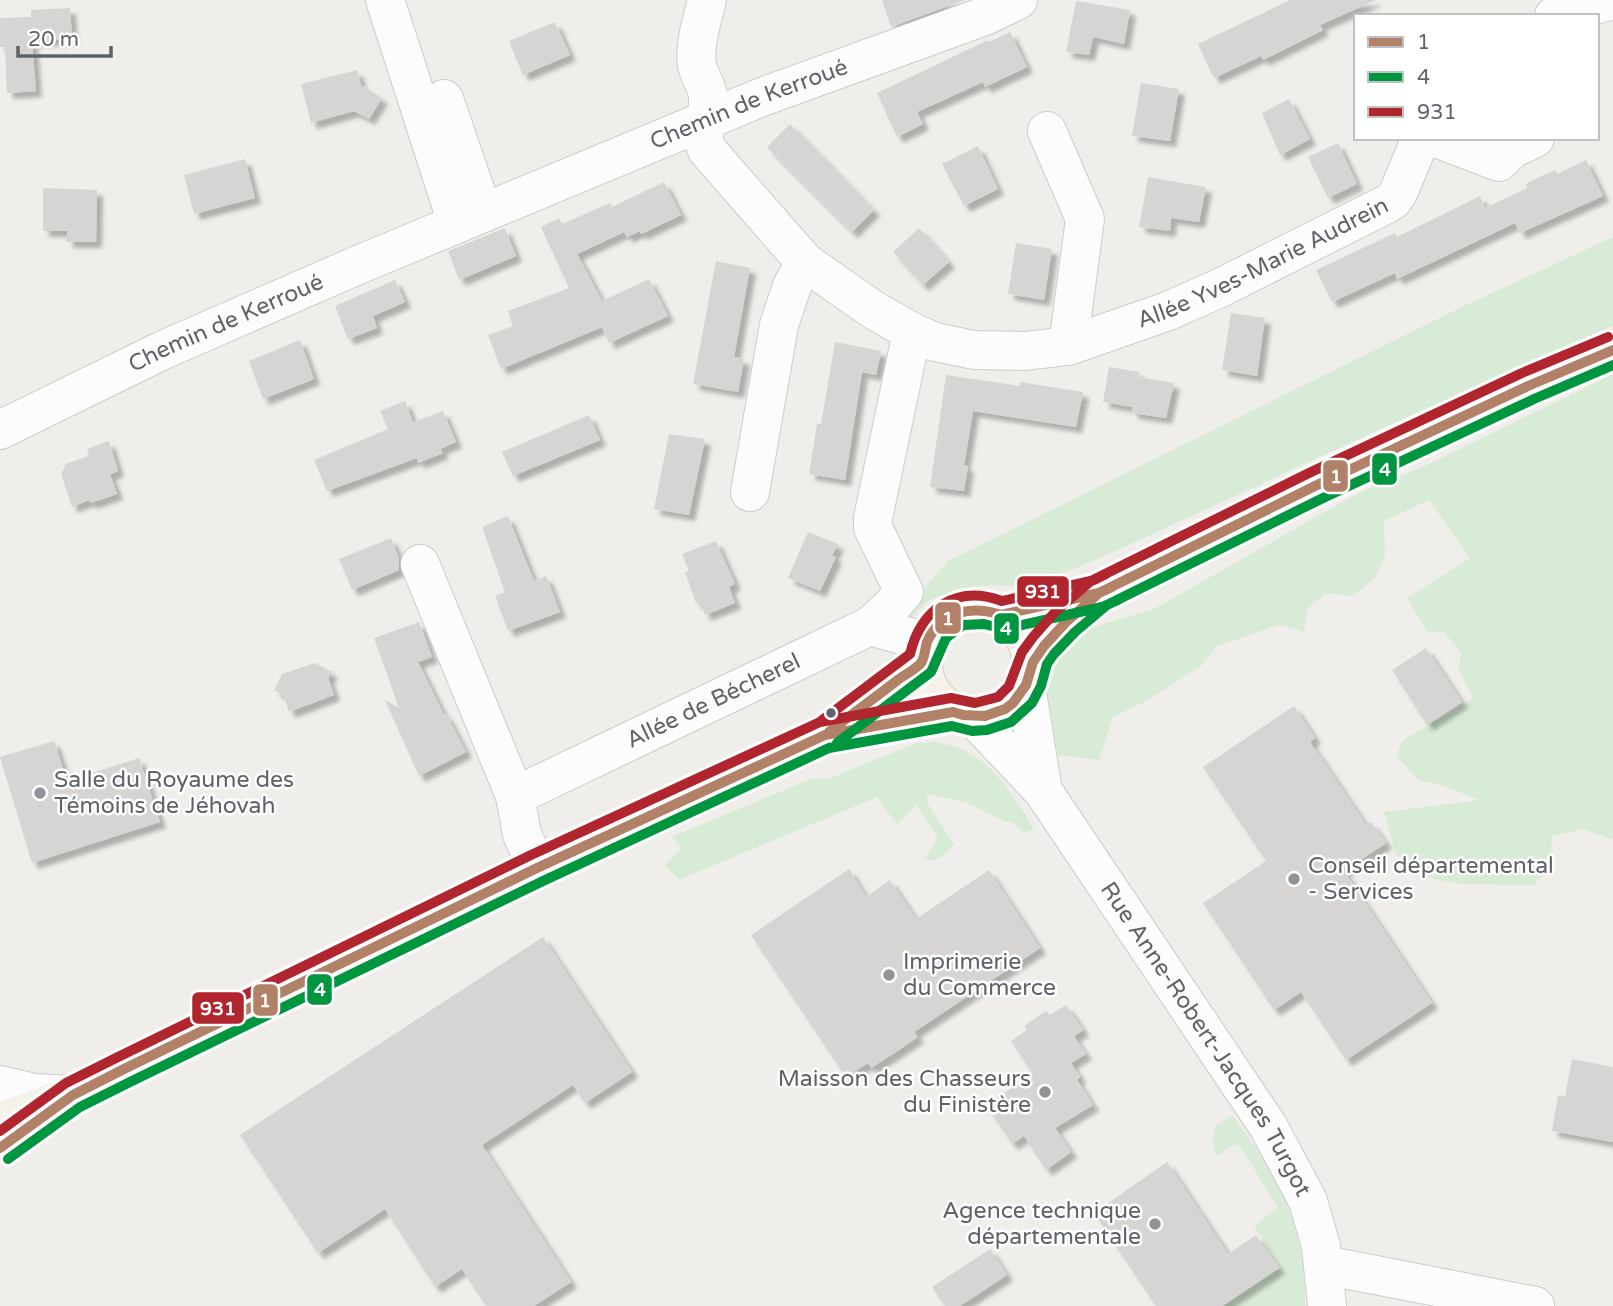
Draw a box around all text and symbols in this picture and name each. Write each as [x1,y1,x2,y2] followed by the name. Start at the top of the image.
[18,14,110,58] scale bar
[1354,14,1599,140] legend
[28,27,79,52] text: 20 m
[1417,30,1430,55] text: 1
[646,53,852,156] street label: Chemin de Kerroué
[1417,65,1430,90] text: 4
[1417,100,1457,125] text: 931
[1134,192,1393,335] street label: Allée Yves-Marie Audrein
[124,268,328,379] street label: Chemin de Kerroué
[1371,452,1398,486] line badge: 4
[1322,459,1349,493] line badge: 1
[1379,459,1391,481] text: 4
[1330,466,1342,488] text: 1
[1016,575,1070,608] line badge: 931
[1025,581,1061,603] text: 931
[934,601,962,635] line badge: 1
[942,608,954,630] text: 1
[993,612,1020,645] line badge: 4
[1000,618,1012,640] text: 4
[622,647,805,755] street label: Allée de Bécherel
[824,706,838,720] unlabelled marker
[54,766,294,820] place label: Salle du Royaume des Témoins de Jéhovah
[32,785,48,801] marker: Salle du Royaume des Témoins de Jéhovah
[1308,852,1554,906] place label: Conseil départemental - Services
[1286,871,1302,887] marker: Conseil départemental - Services
[1094,877,1317,1201] street label: Rue Anne-Robert-Jacques Turgot
[903,948,1056,1002] place label: Imprimerie du Commerce
[881,967,897,983] marker: Imprimerie du Commerce
[306,973,333,1006] line badge: 4
[314,979,326,1001] text: 4
[252,983,279,1017] line badge: 1
[259,990,271,1012] text: 1
[191,991,245,1025] line badge: 931
[200,998,236,1020] text: 931
[778,1065,1031,1119] place label: Maisson des Chasseurs du Finistère
[1037,1084,1053,1100] marker: Maisson des Chasseurs du Finistère
[942,1197,1141,1251] place label: Agence technique départementale
[1147,1216,1163,1232] marker: Agence technique départementale

